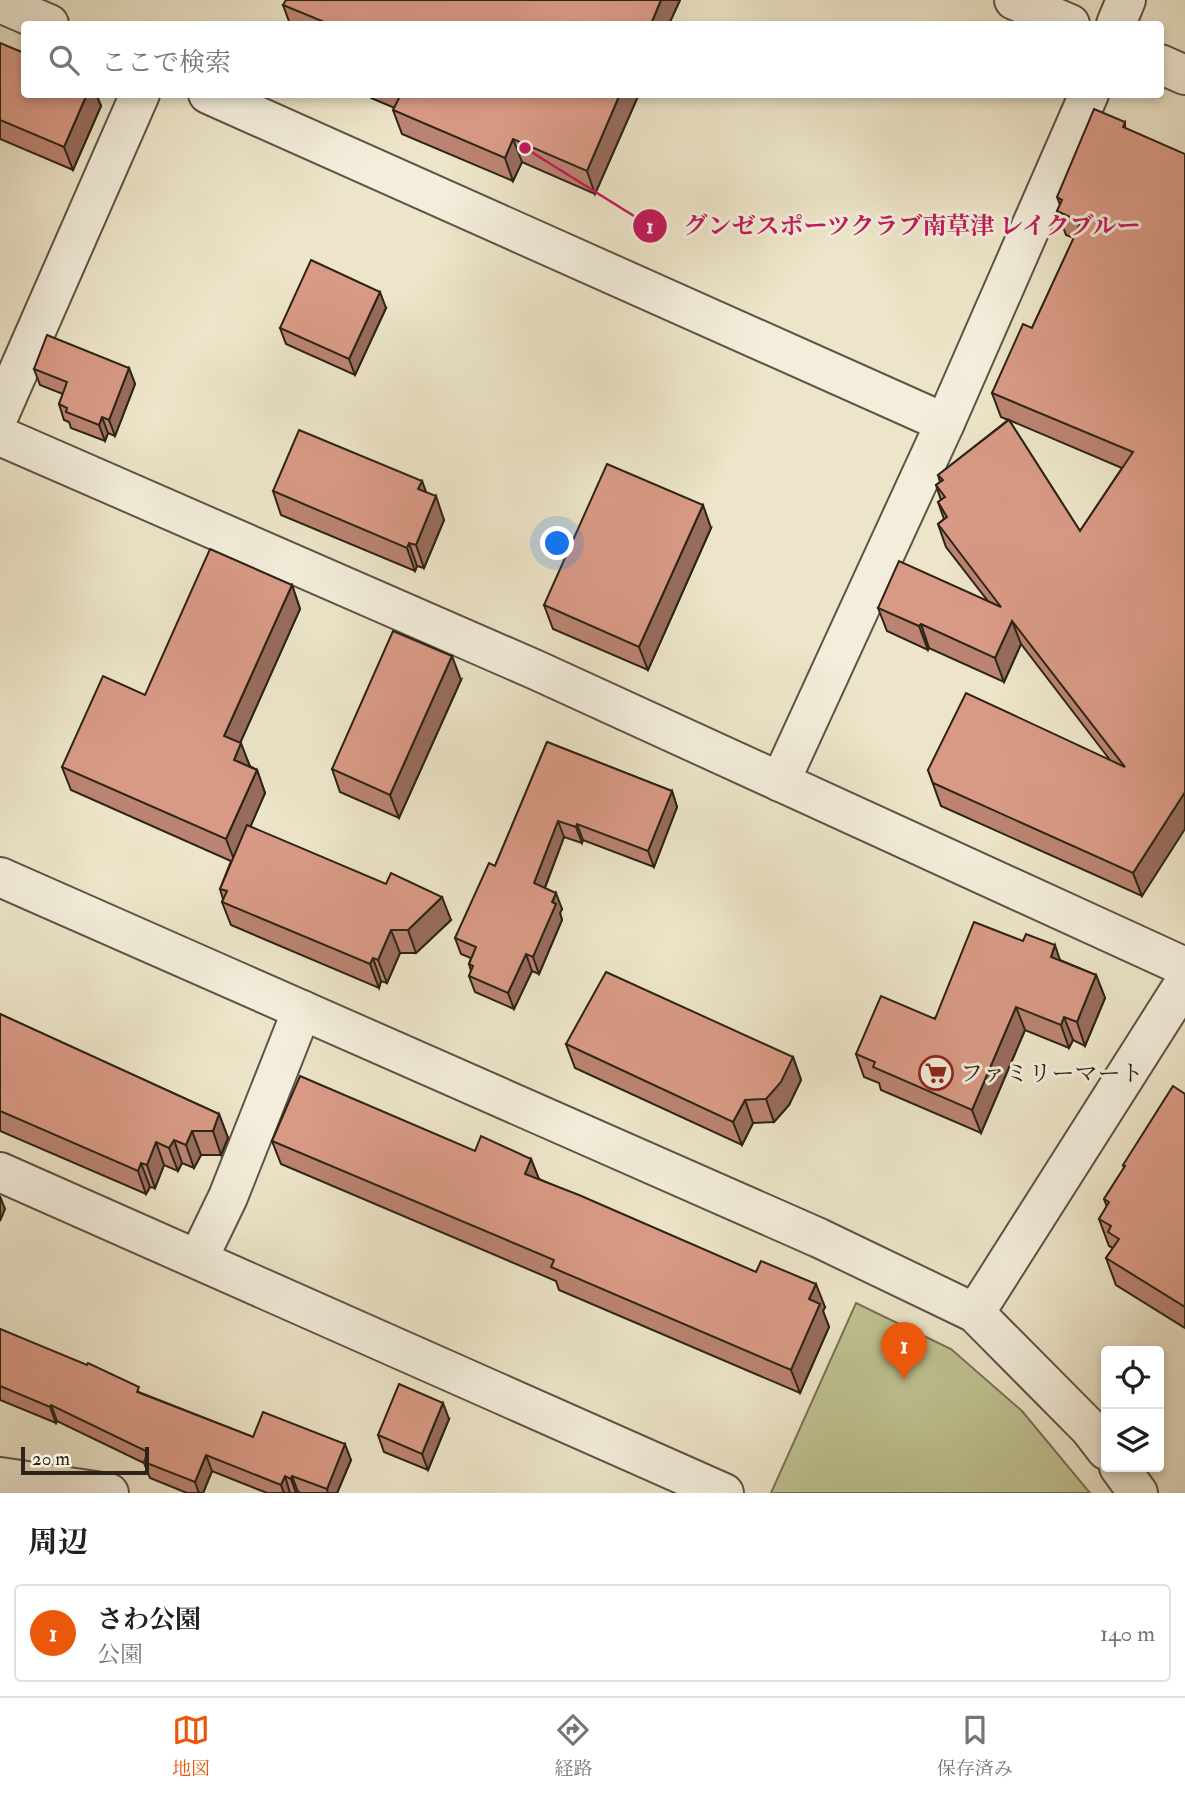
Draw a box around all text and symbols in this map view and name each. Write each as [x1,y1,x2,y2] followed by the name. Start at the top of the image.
[21,21,1164,98] search box
[45,41,83,79] icon: search
[101,47,231,79] text: ここで検索
[633,203,1157,248] callout: グンゼスポーツクラブ南草津 レイクブルー
[683,211,1141,242] text: グンゼスポーツクラブ南草津 レイクブルー
[646,213,654,240] text: 1
[540,526,574,560] your location
[917,1054,955,1092] supermarket icon: ファミリーマート
[960,1059,1144,1088] place label: ファミリーマート
[881,1322,927,1380] pin: 1
[1101,1346,1164,1472] map controls
[1101,1346,1164,1409] button: locate
[1101,1409,1164,1472] button: layers
[21,1444,149,1476] scale bar
[32,1447,70,1471] text: 20 m
[28,1524,88,1561] text: 周辺
[97,1604,201,1636] text: さわ公園
[49,1619,57,1648] text: 1
[1100,1619,1155,1648] text: 140 m
[97,1640,143,1669] text: 公園
[172,1711,210,1781] tab: 地図
[554,1711,593,1781] tab: 経路
[937,1711,1013,1781] tab: 保存済み

